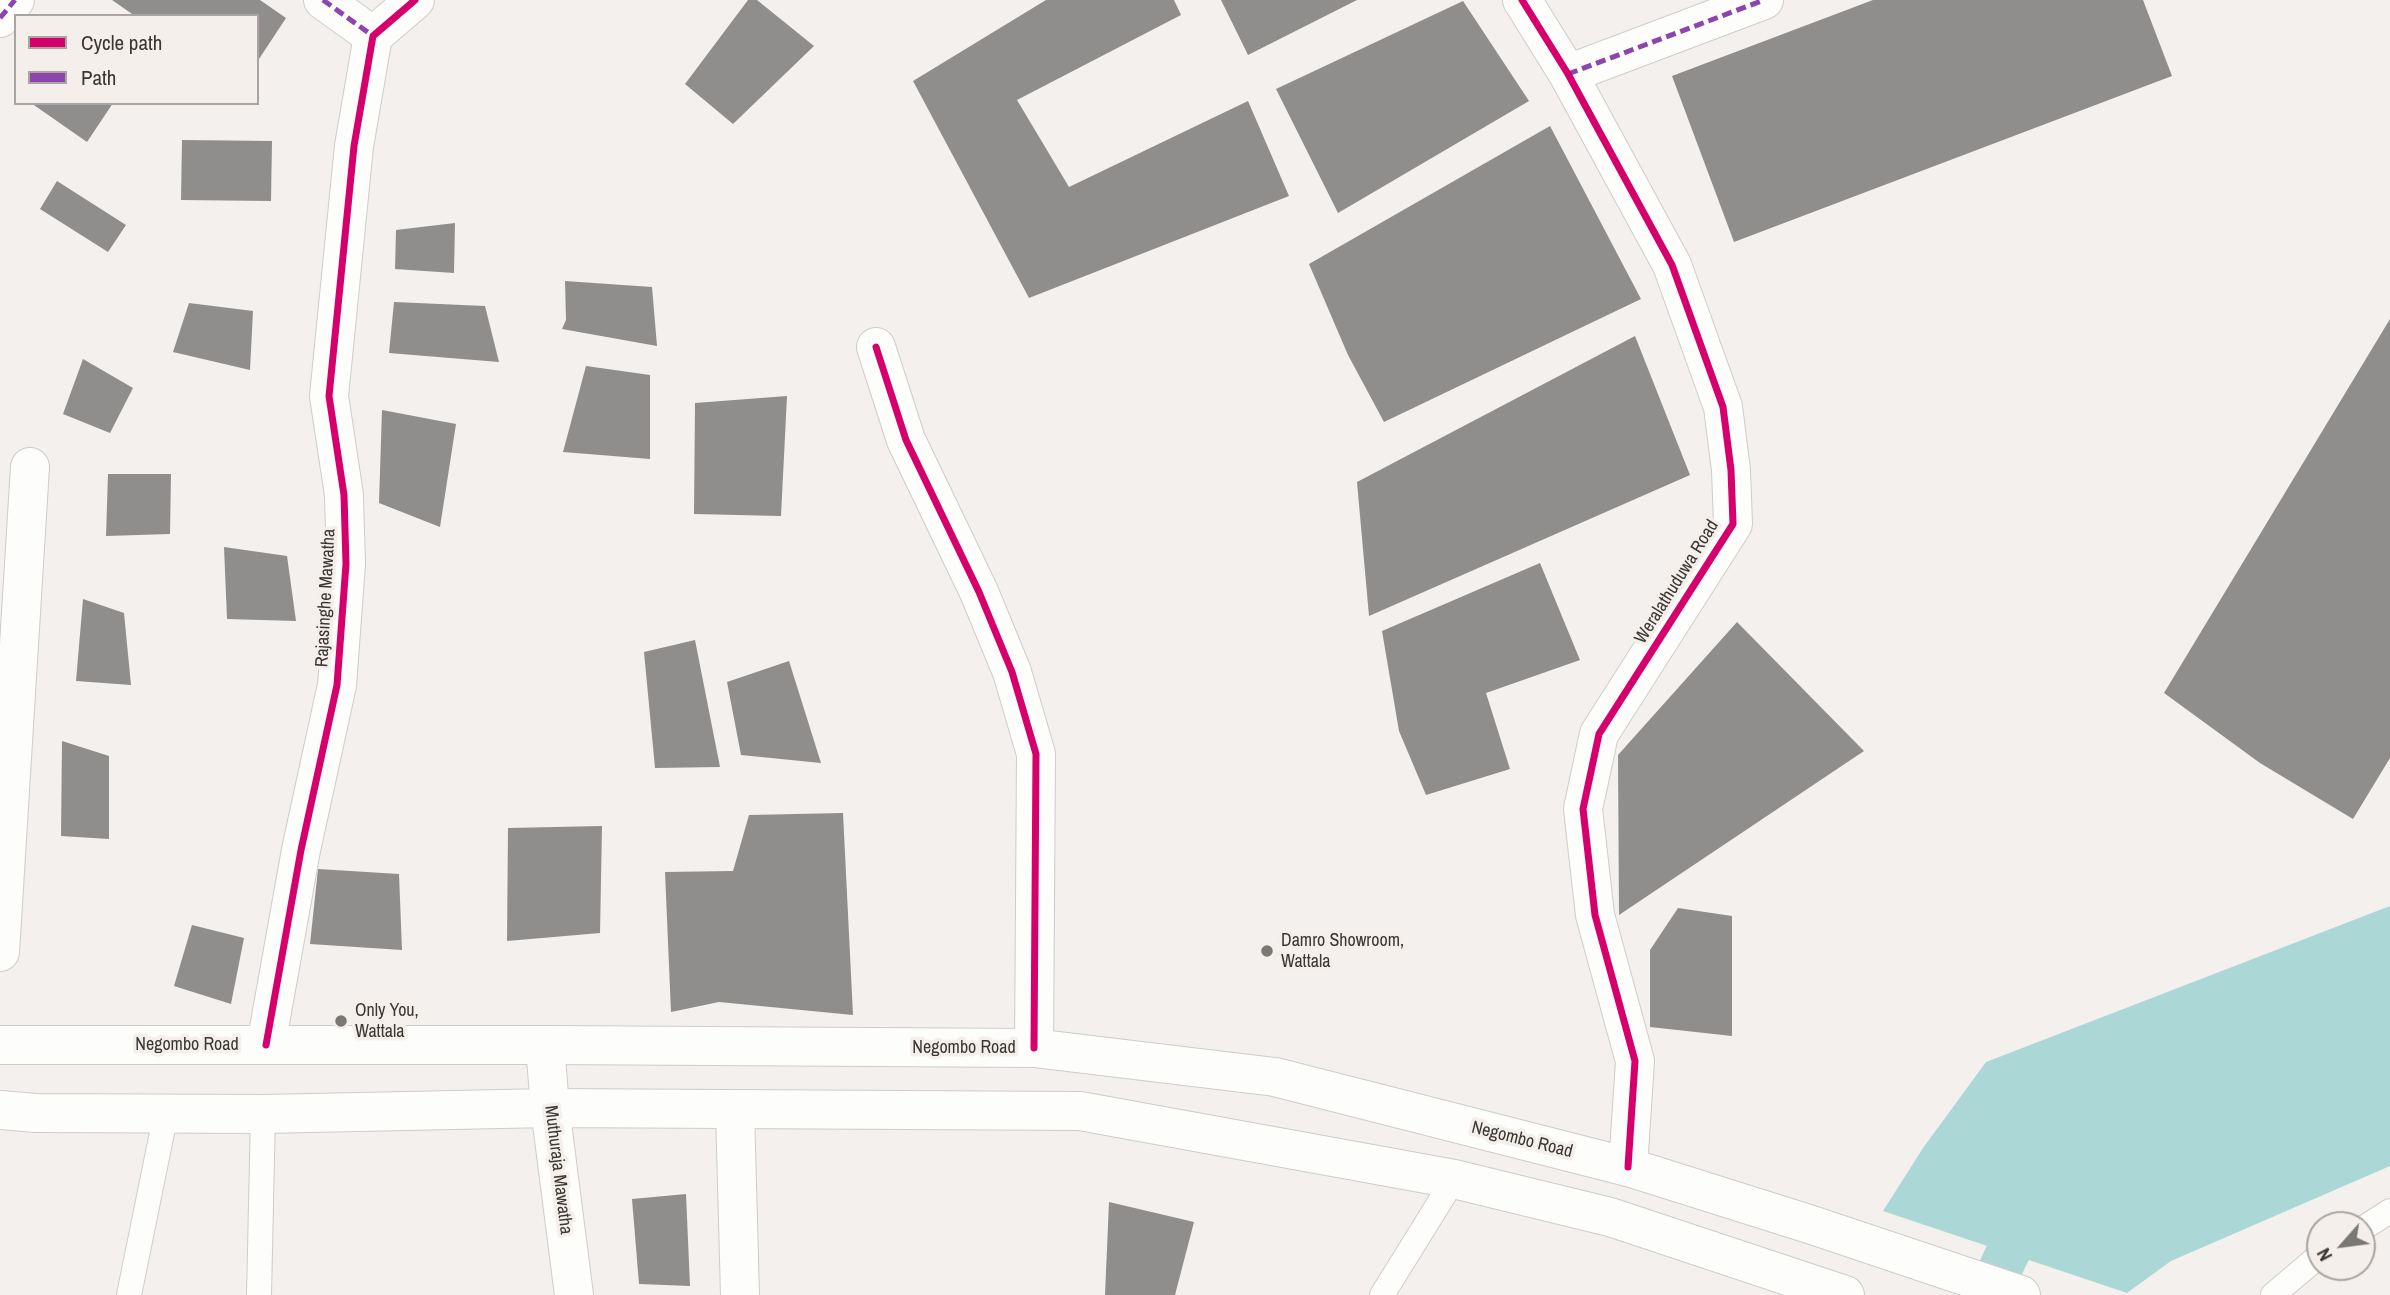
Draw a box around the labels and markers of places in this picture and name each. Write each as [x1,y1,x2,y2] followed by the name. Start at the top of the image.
[1281,930,1404,972] place label: Damro Showroom, Wattala
[1259,943,1275,959] marker: Damro Showroom, Wattala
[355,1000,419,1042] place label: Only You, Wattala
[333,1013,349,1029] marker: Only You, Wattala

